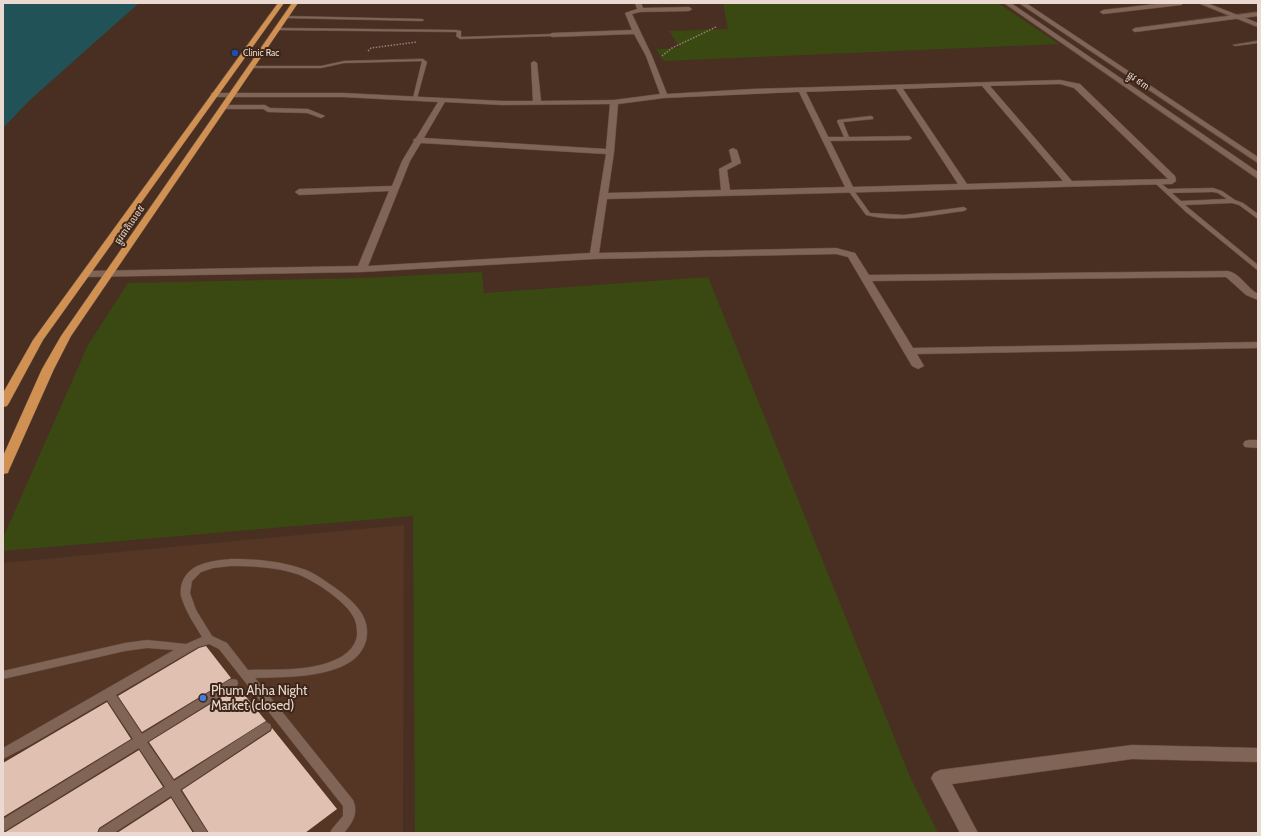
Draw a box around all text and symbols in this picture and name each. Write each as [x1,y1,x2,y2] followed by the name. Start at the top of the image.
[230,48,240,58] marker: Clinic Rac
[243,48,279,58] place label: Clinic Rac
[1125,70,1151,92] street label: ផ្លូវ ៩៣
[113,203,147,247] street label: ផ្លូវជាតិលេខ៥
[211,683,307,714] place label: Phum Ahha Night Market (closed)
[198,693,208,703] marker: Phum Ahha Night Market (closed)

